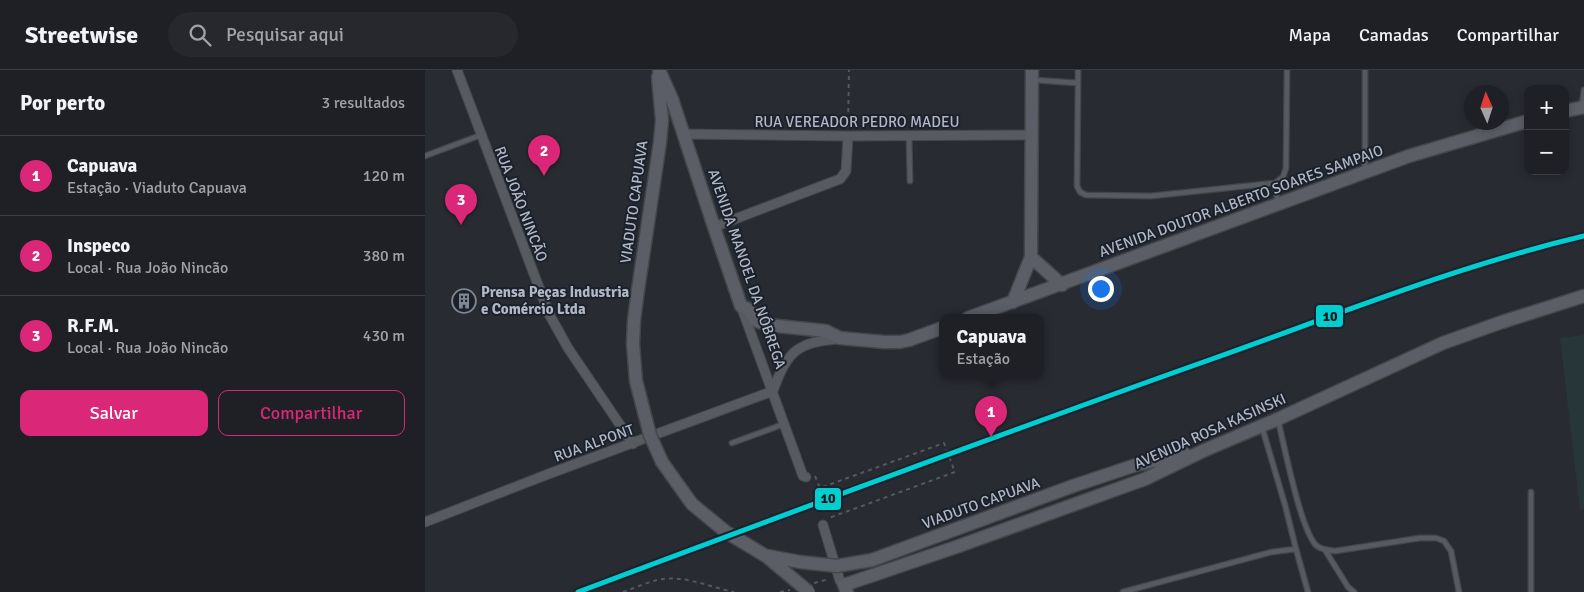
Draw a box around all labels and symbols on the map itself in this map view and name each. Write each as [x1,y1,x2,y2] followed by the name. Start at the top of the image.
[1464,85,1509,130] north arrow
[755,113,959,131] street label: RUA VEREADOR PEDRO MADEU
[528,135,560,176] pin: 2
[616,139,652,265] street label: VIADUTO CAPUAVA
[1096,141,1386,261] street label: AVENIDA DOUTOR ALBERTO SOARES SAMPAIO
[491,143,552,264] street label: RUA JOÃO NINCÃO
[704,166,791,371] street label: AVENIDA MANOEL DA NÓBREGA
[445,184,477,225] pin: 3
[1088,276,1114,302] your location
[481,283,630,318] place label: Prensa Peças Industria e Comércio Ltda
[451,288,477,314] building icon: Prensa Peças Industria e Comércio Ltda
[1315,304,1344,328] line badge: 10
[1322,308,1338,325] text: 10
[1131,389,1289,473] street label: AVENIDA ROSA KASINSKI
[975,396,1007,437] pin: 1
[552,420,637,466] street label: RUA ALPONT
[920,473,1042,533] street label: VIADUTO CAPUAVA
[814,487,842,511] line badge: 10
[820,490,836,507] text: 10

